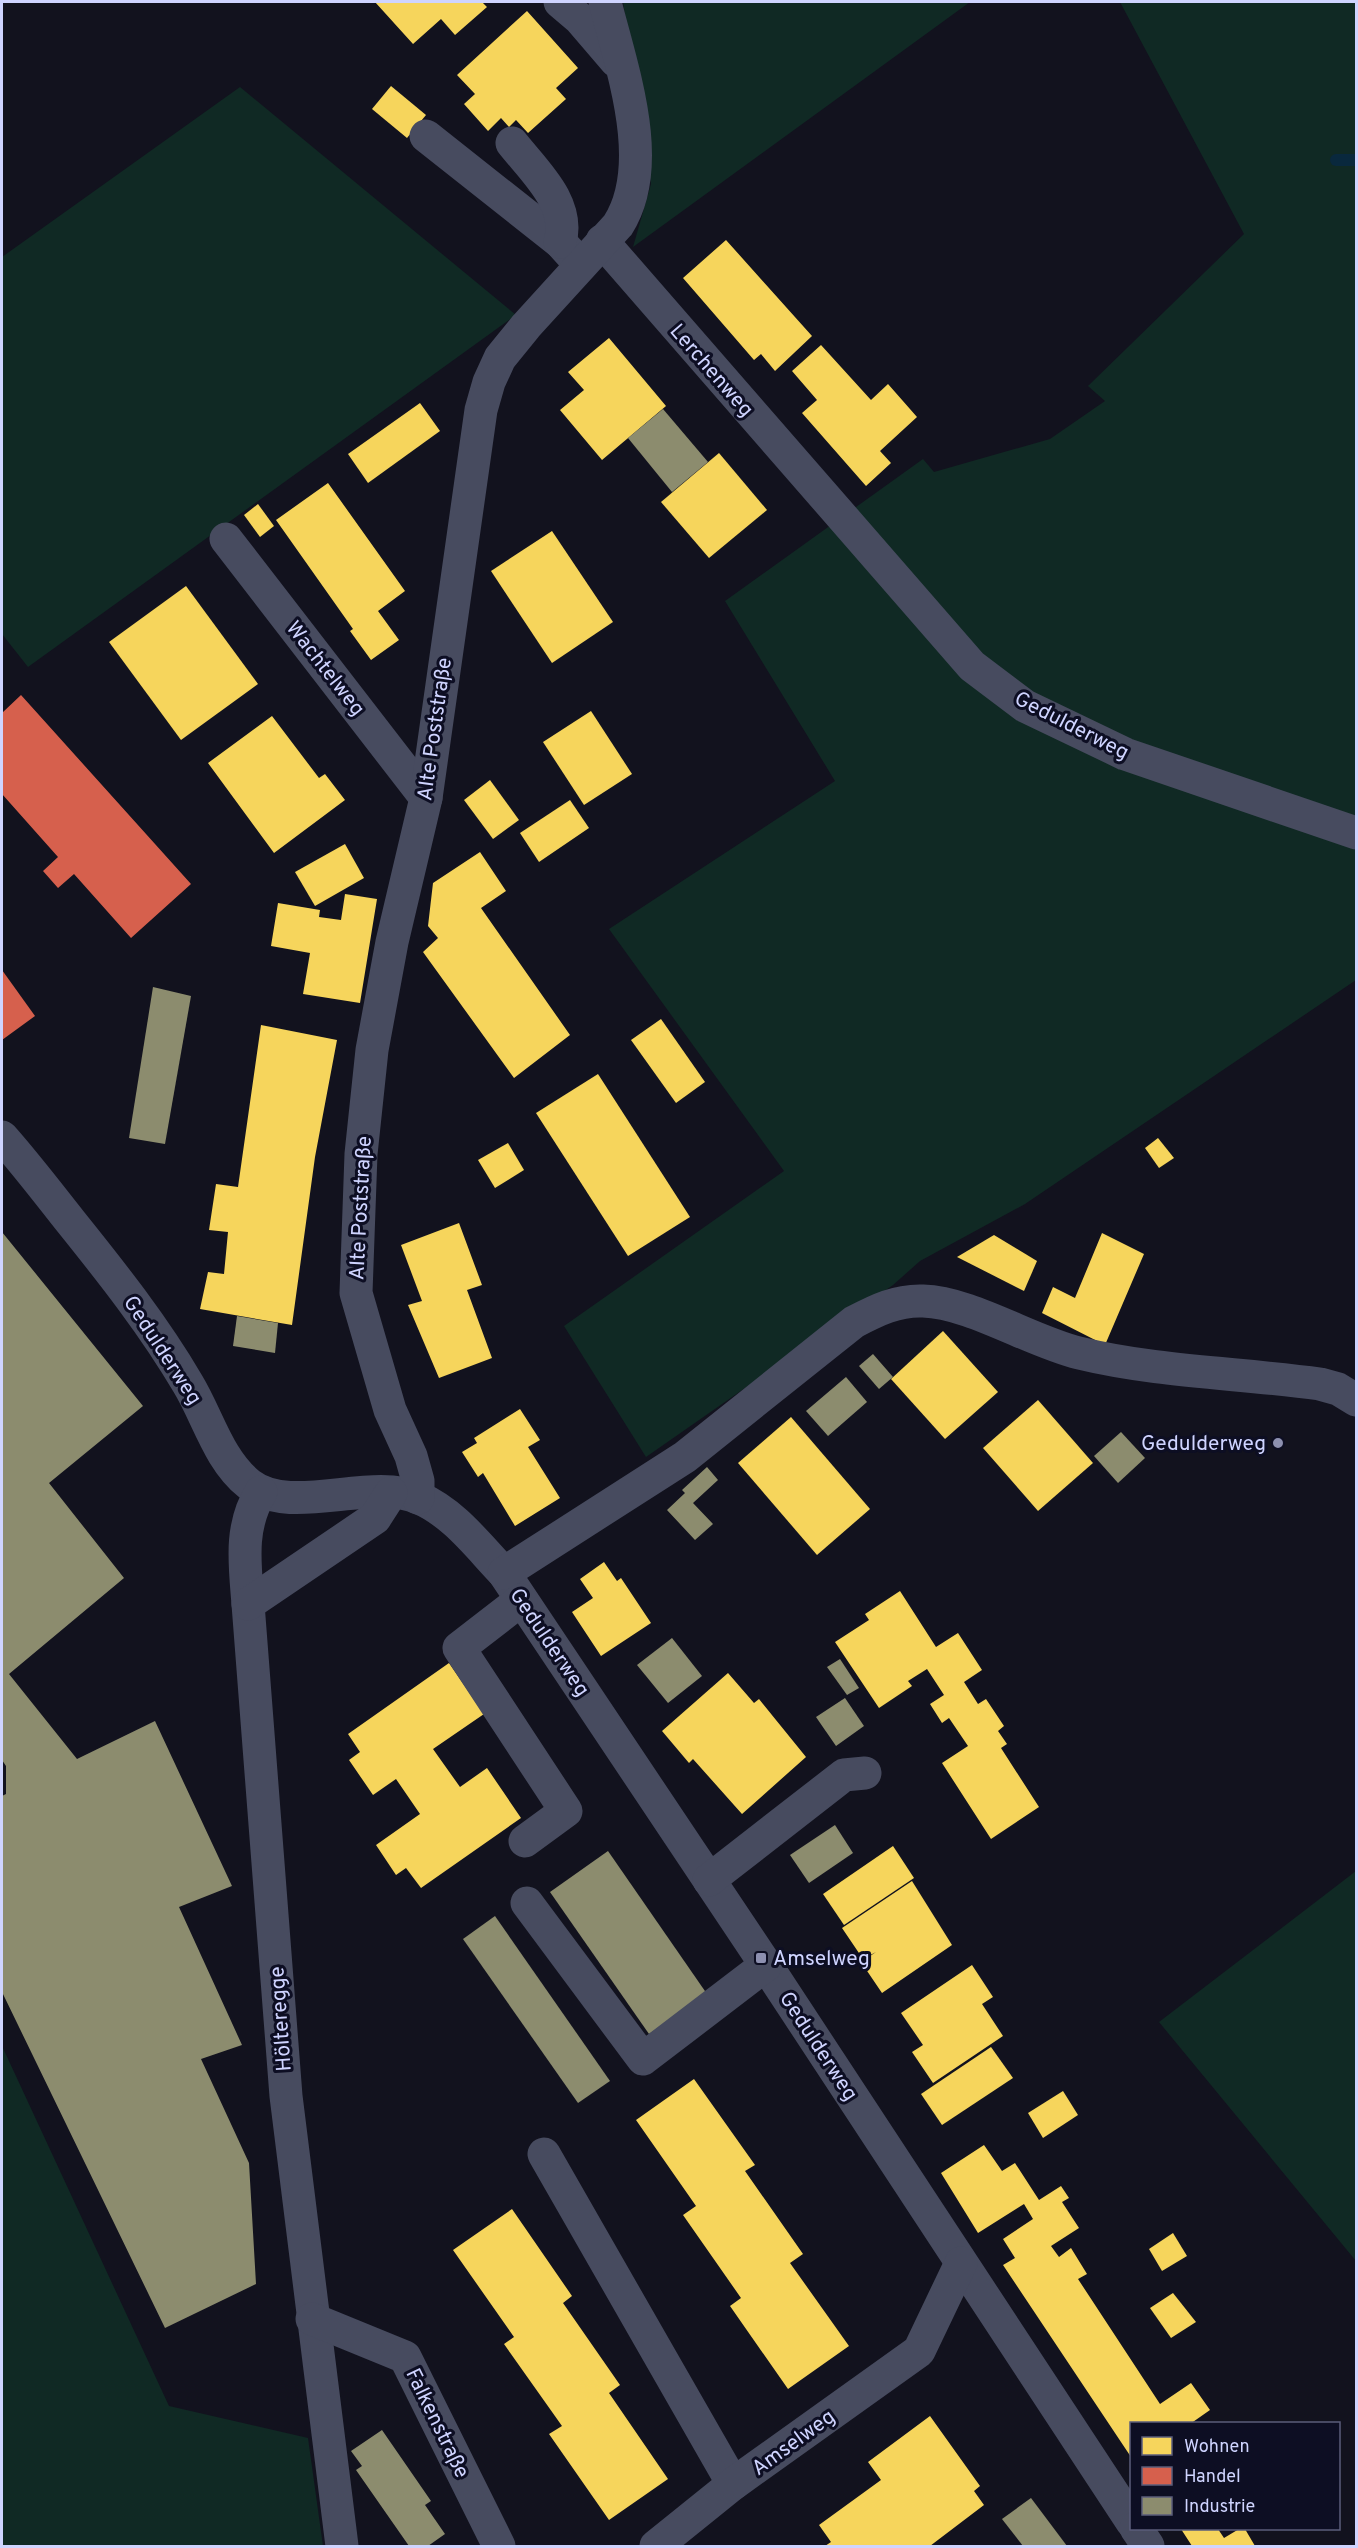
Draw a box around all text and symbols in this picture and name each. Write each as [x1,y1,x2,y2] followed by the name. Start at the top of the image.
[663,319,759,423] street label: Lerchenweg
[279,616,370,722] street label: Wachtelweg
[412,656,459,803] street label: Alte Poststraße
[1009,686,1133,767] street label: Gedulderweg
[344,1135,379,1281] street label: Alte Poststraße
[116,1291,207,1411] street label: Gedulderweg
[1141,1431,1266,1458] place label: Gedulderweg
[1271,1436,1285,1450] marker: Gedulderweg
[503,1583,595,1702] street label: Gedulderweg
[773,1946,870,1973] place label: Amselweg
[754,1951,768,1965] marker: Amselweg
[264,1965,299,2072] street label: Hölteregge
[772,1987,863,2107] street label: Gedulderweg
[398,2364,475,2483] street label: Falkenstraße
[747,2404,841,2483] street label: Amselweg
[1130,2422,1340,2530] legend
[1184,2436,1250,2459] text: Wohnen
[1184,2466,1241,2489] text: Handel
[1184,2496,1255,2519] text: Industrie

